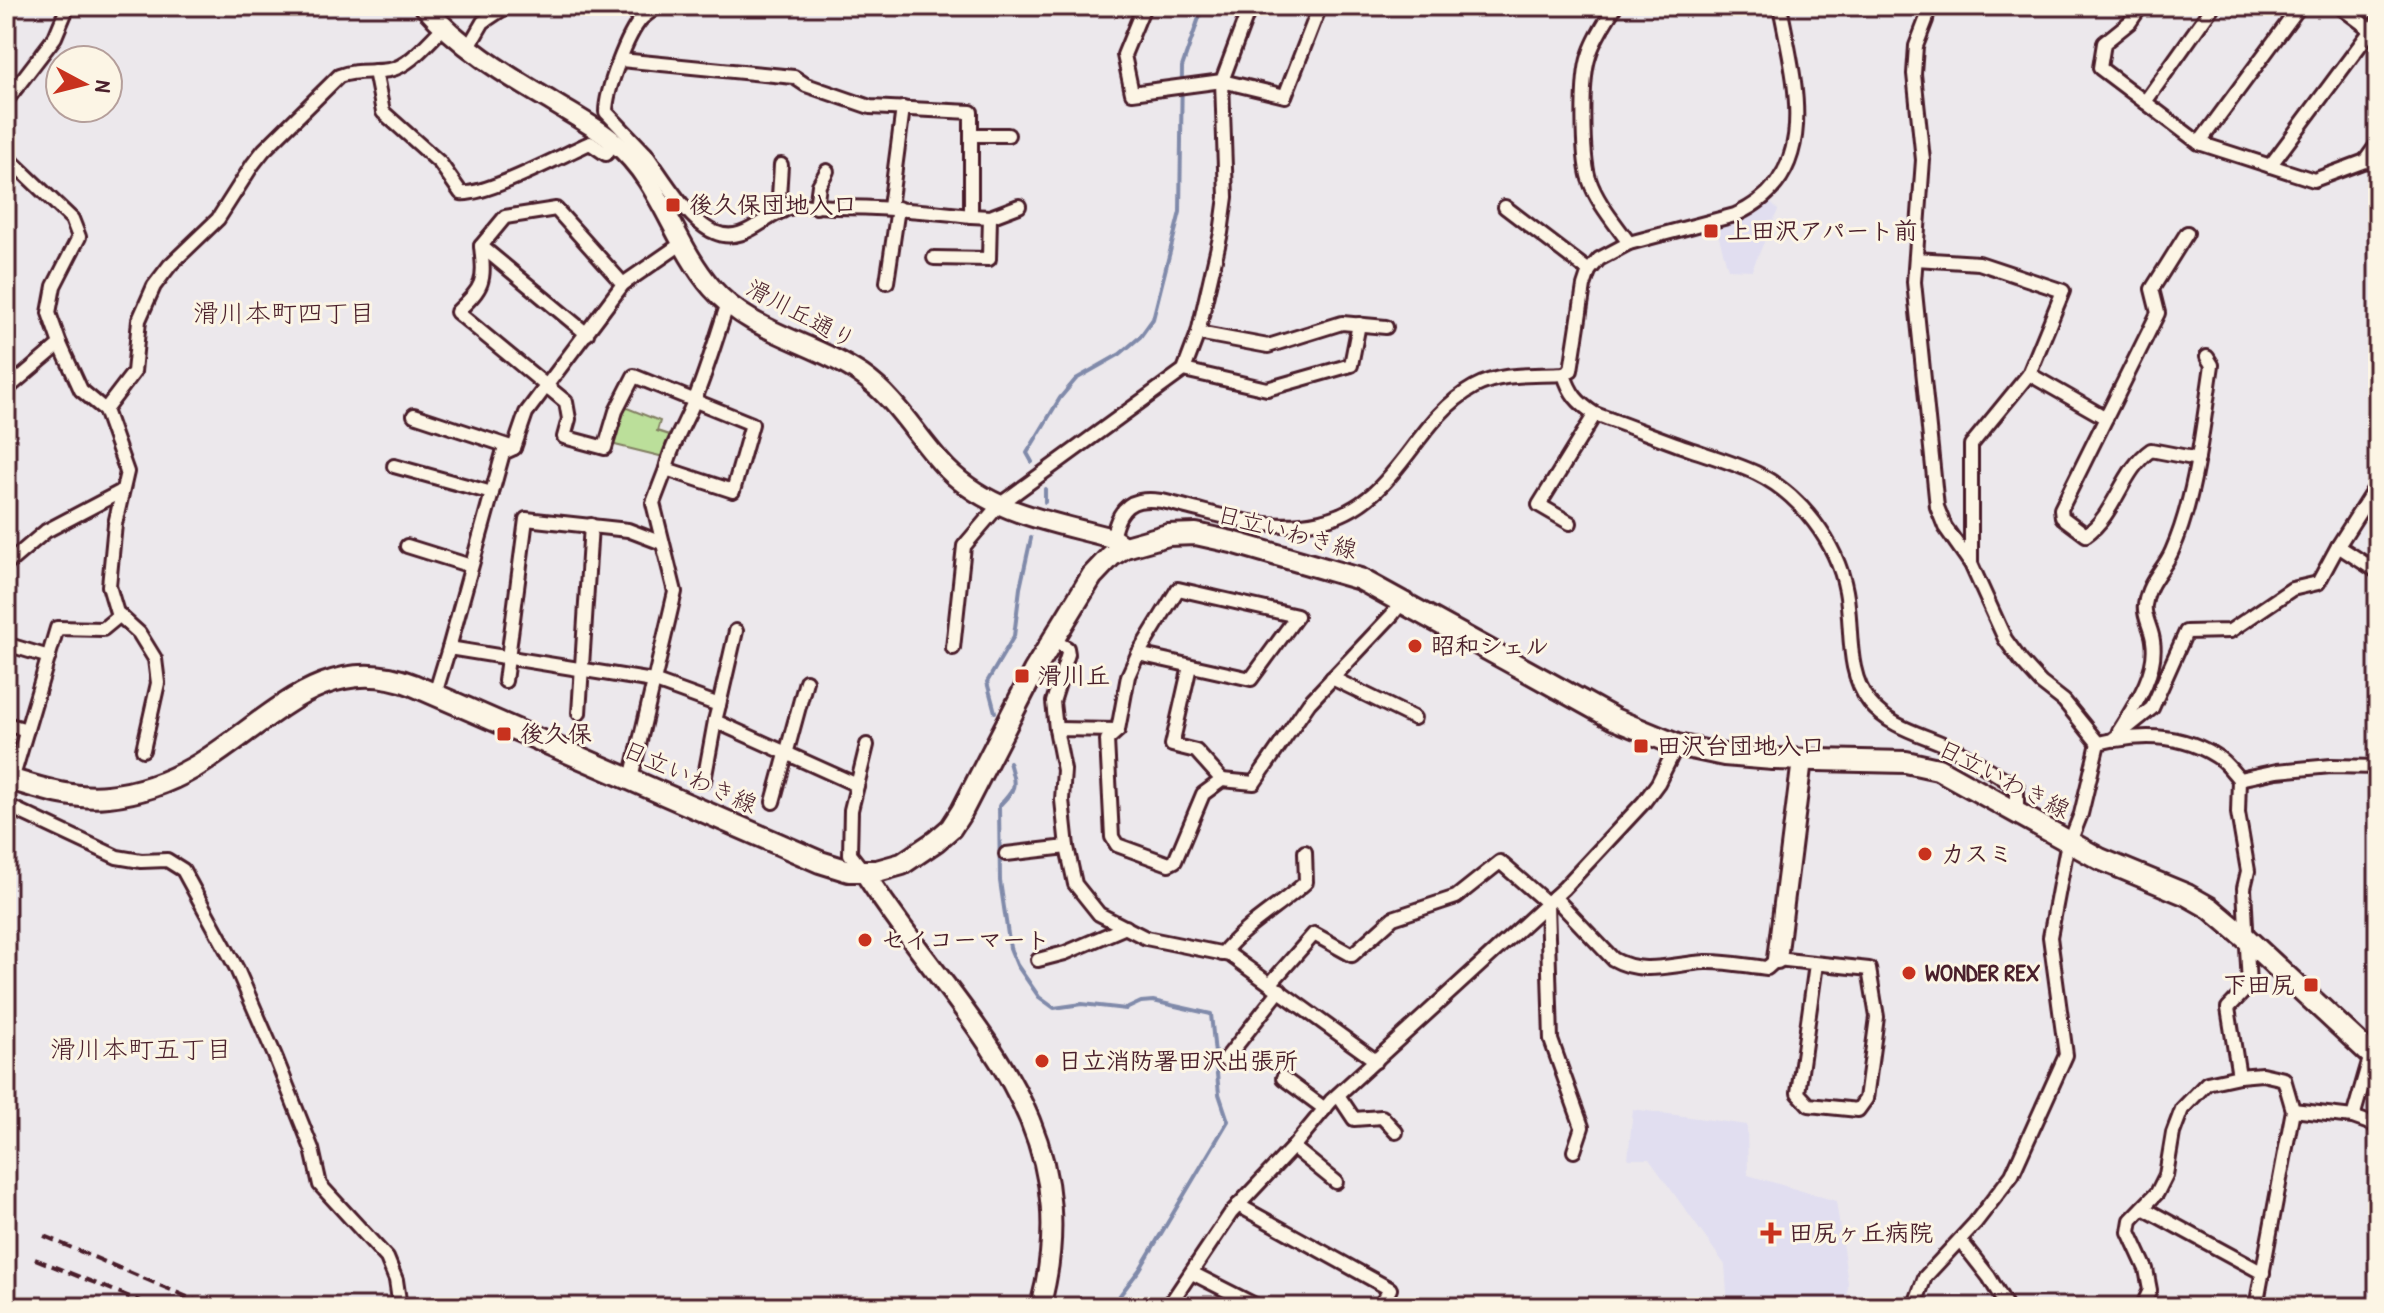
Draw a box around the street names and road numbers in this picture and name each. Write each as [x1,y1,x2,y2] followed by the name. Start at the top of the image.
[741,271,862,355] street label: 滑川丘通り
[1214,497,1361,565] street label: 日立いわき線
[1933,731,2076,825] street label: 日立いわき線
[618,732,763,820] street label: 日立いわき線

